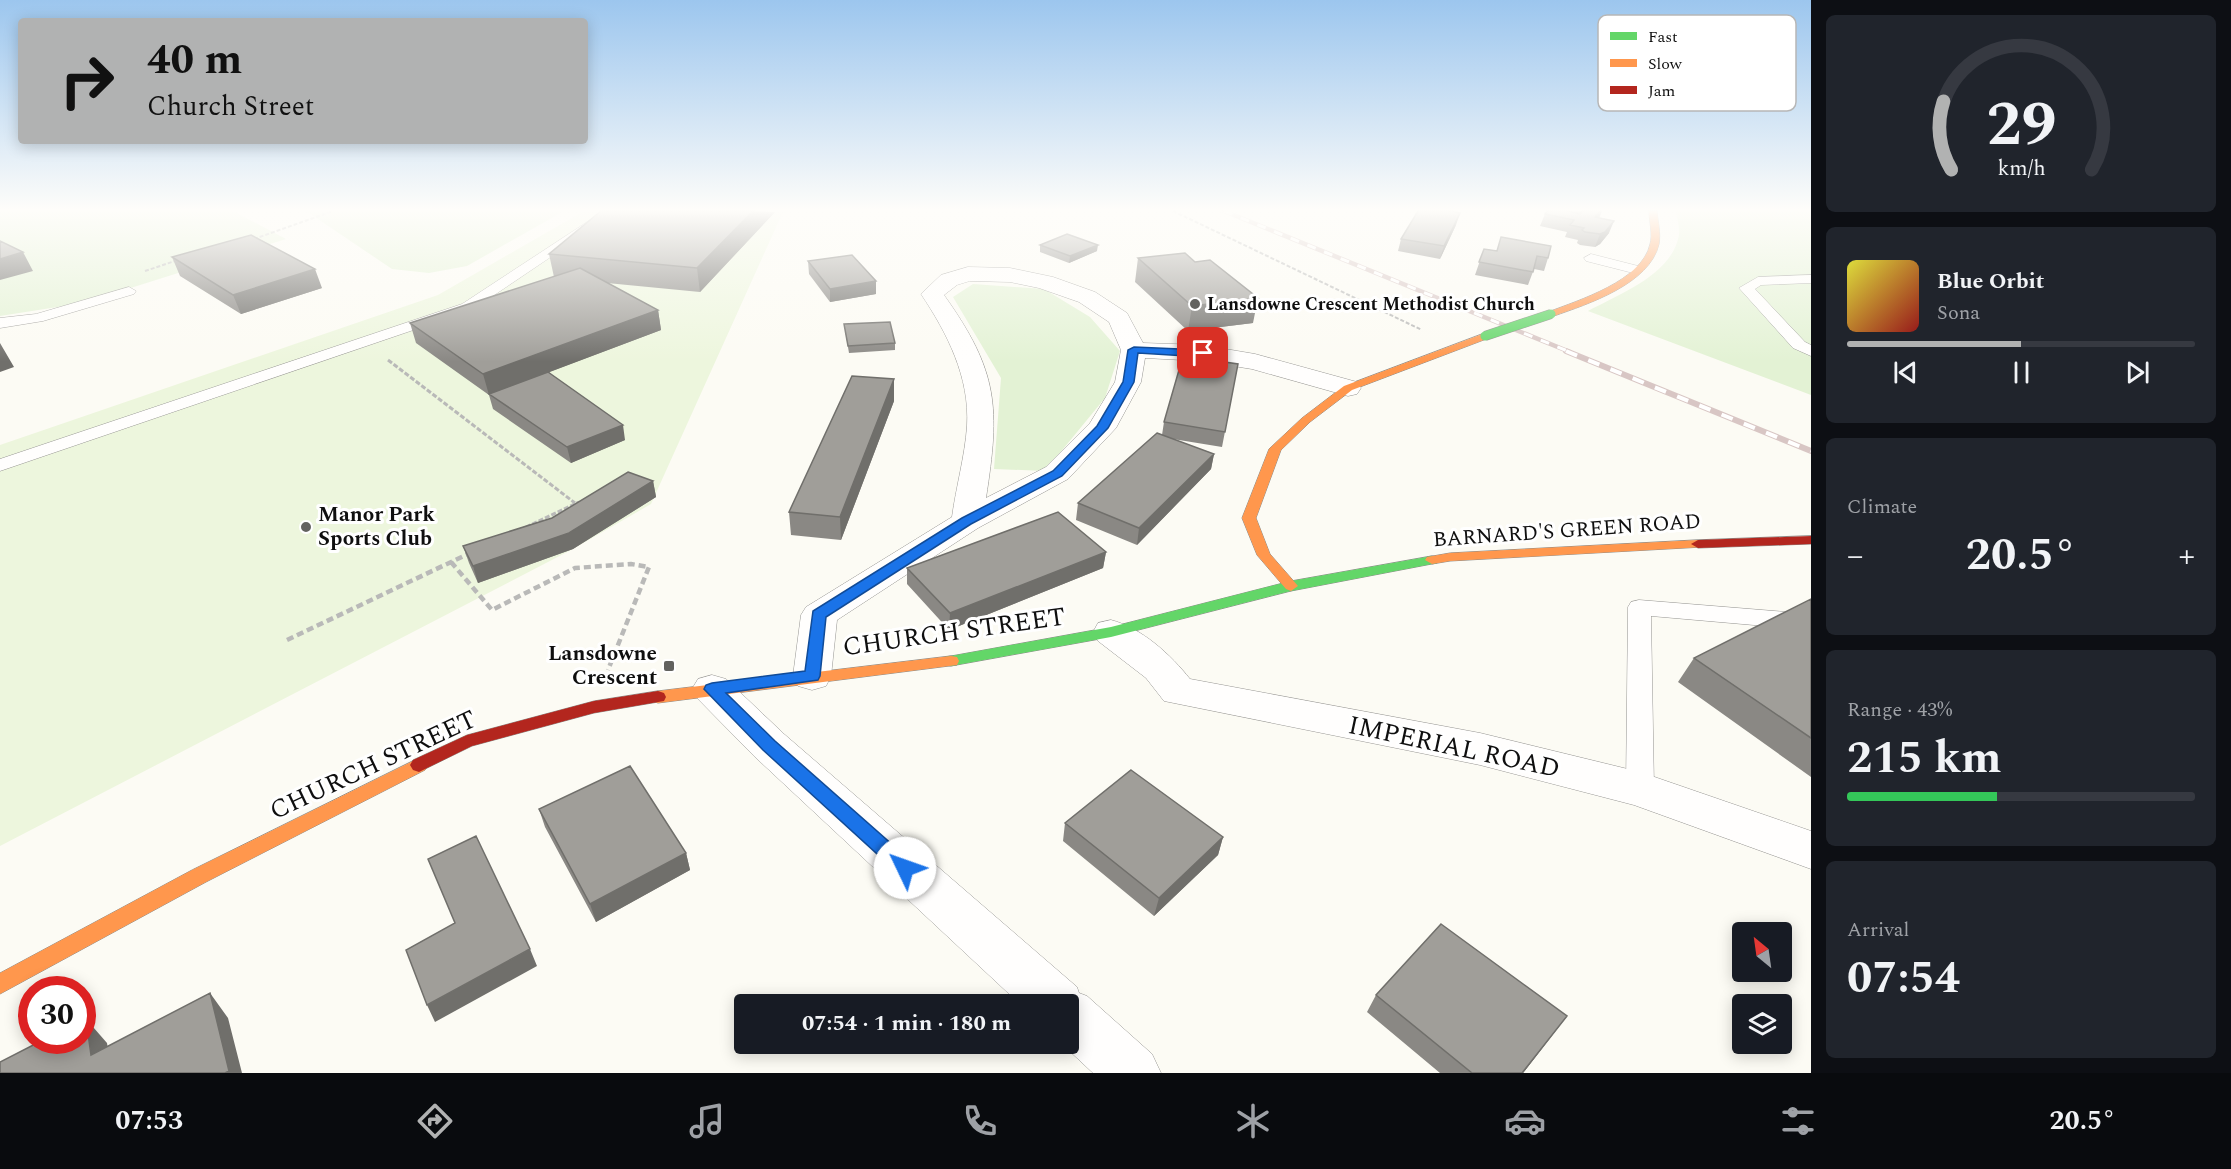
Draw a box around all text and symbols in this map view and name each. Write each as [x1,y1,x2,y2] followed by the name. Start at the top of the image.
[1598,15,1796,111] legend
[1648,25,1678,49] text: Fast
[147,29,242,92] text: 40 m
[48,42,126,120] icon: right
[1648,52,1683,76] text: Slow
[1986,78,2056,173] text: 29
[1648,79,1676,103] text: Jam
[147,86,314,128] text: Church Street
[1997,153,2045,186] text: km/h
[1937,265,2044,298] text: Blue Orbit
[1207,291,1535,318] place label: Lansdowne Crescent Methodist Church
[1188,297,1202,311] marker: Lansdowne Crescent Methodist Church
[1937,298,1980,328] text: Sona
[1177,327,1228,378] pin
[1186,336,1219,369] icon: arrive
[1889,356,1922,389] icon: previous
[2005,356,2038,389] icon: pause
[2121,356,2154,389] icon: next
[1847,492,1917,522] text: Climate
[318,499,435,555] place label: Manor Park Sports Club
[1432,506,1702,556] street label: BARNARD'S GREEN ROAD
[299,520,313,534] marker: Manor Park Sports Club
[1966,521,2076,590] text: 20.5°
[1847,531,1864,581] text: −
[2178,531,2195,581] text: +
[840,597,1068,667] street label: CHURCH STREET
[548,638,657,694] place label: Lansdowne Crescent
[662,659,676,673] marker: Lansdowne Crescent
[1847,695,1952,725] text: Range · 43%
[263,699,483,831] street label: CHURCH STREET
[1344,705,1564,789] street label: IMPERIAL ROAD
[1847,724,2002,793] text: 215 km
[873,836,937,900] position arrow
[1847,915,1909,945] text: Arrival
[1732,922,1792,982] north arrow
[1732,922,1792,1054] map controls
[1847,944,1960,1013] text: 07:54
[18,976,96,1054] speed limit sign: 30
[1732,994,1792,1054] button: layers
[802,1007,1011,1040] text: 07:54 · 1 min · 180 m
[115,1100,183,1142] text: 07:53
[414,1100,456,1142] icon: directions
[686,1100,728,1142] icon: music
[959,1100,1001,1142] icon: phone
[1232,1100,1274,1142] icon: climate
[1504,1100,1546,1142] icon: car
[1777,1100,1819,1142] icon: filters
[2049,1100,2116,1142] text: 20.5°

